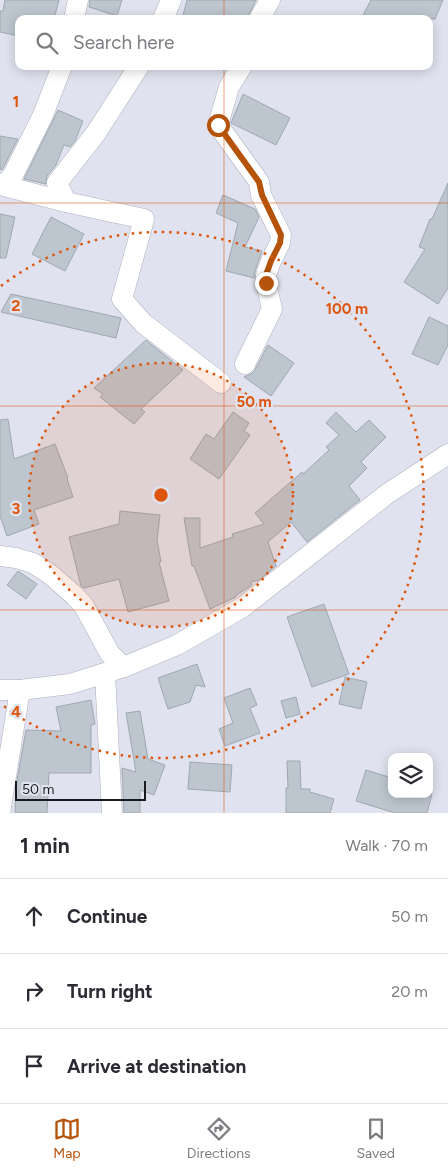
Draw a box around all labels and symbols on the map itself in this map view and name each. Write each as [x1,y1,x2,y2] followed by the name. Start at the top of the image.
[13,92,19,111] text: 1
[207,114,230,137] route start
[255,272,278,295] route end
[11,296,21,315] text: 2
[326,300,368,318] text: 100 m
[236,393,272,411] text: 50 m
[152,486,170,504] centre of rings
[12,499,21,518] text: 3
[11,702,21,721] text: 4
[15,778,146,801] scale bar

